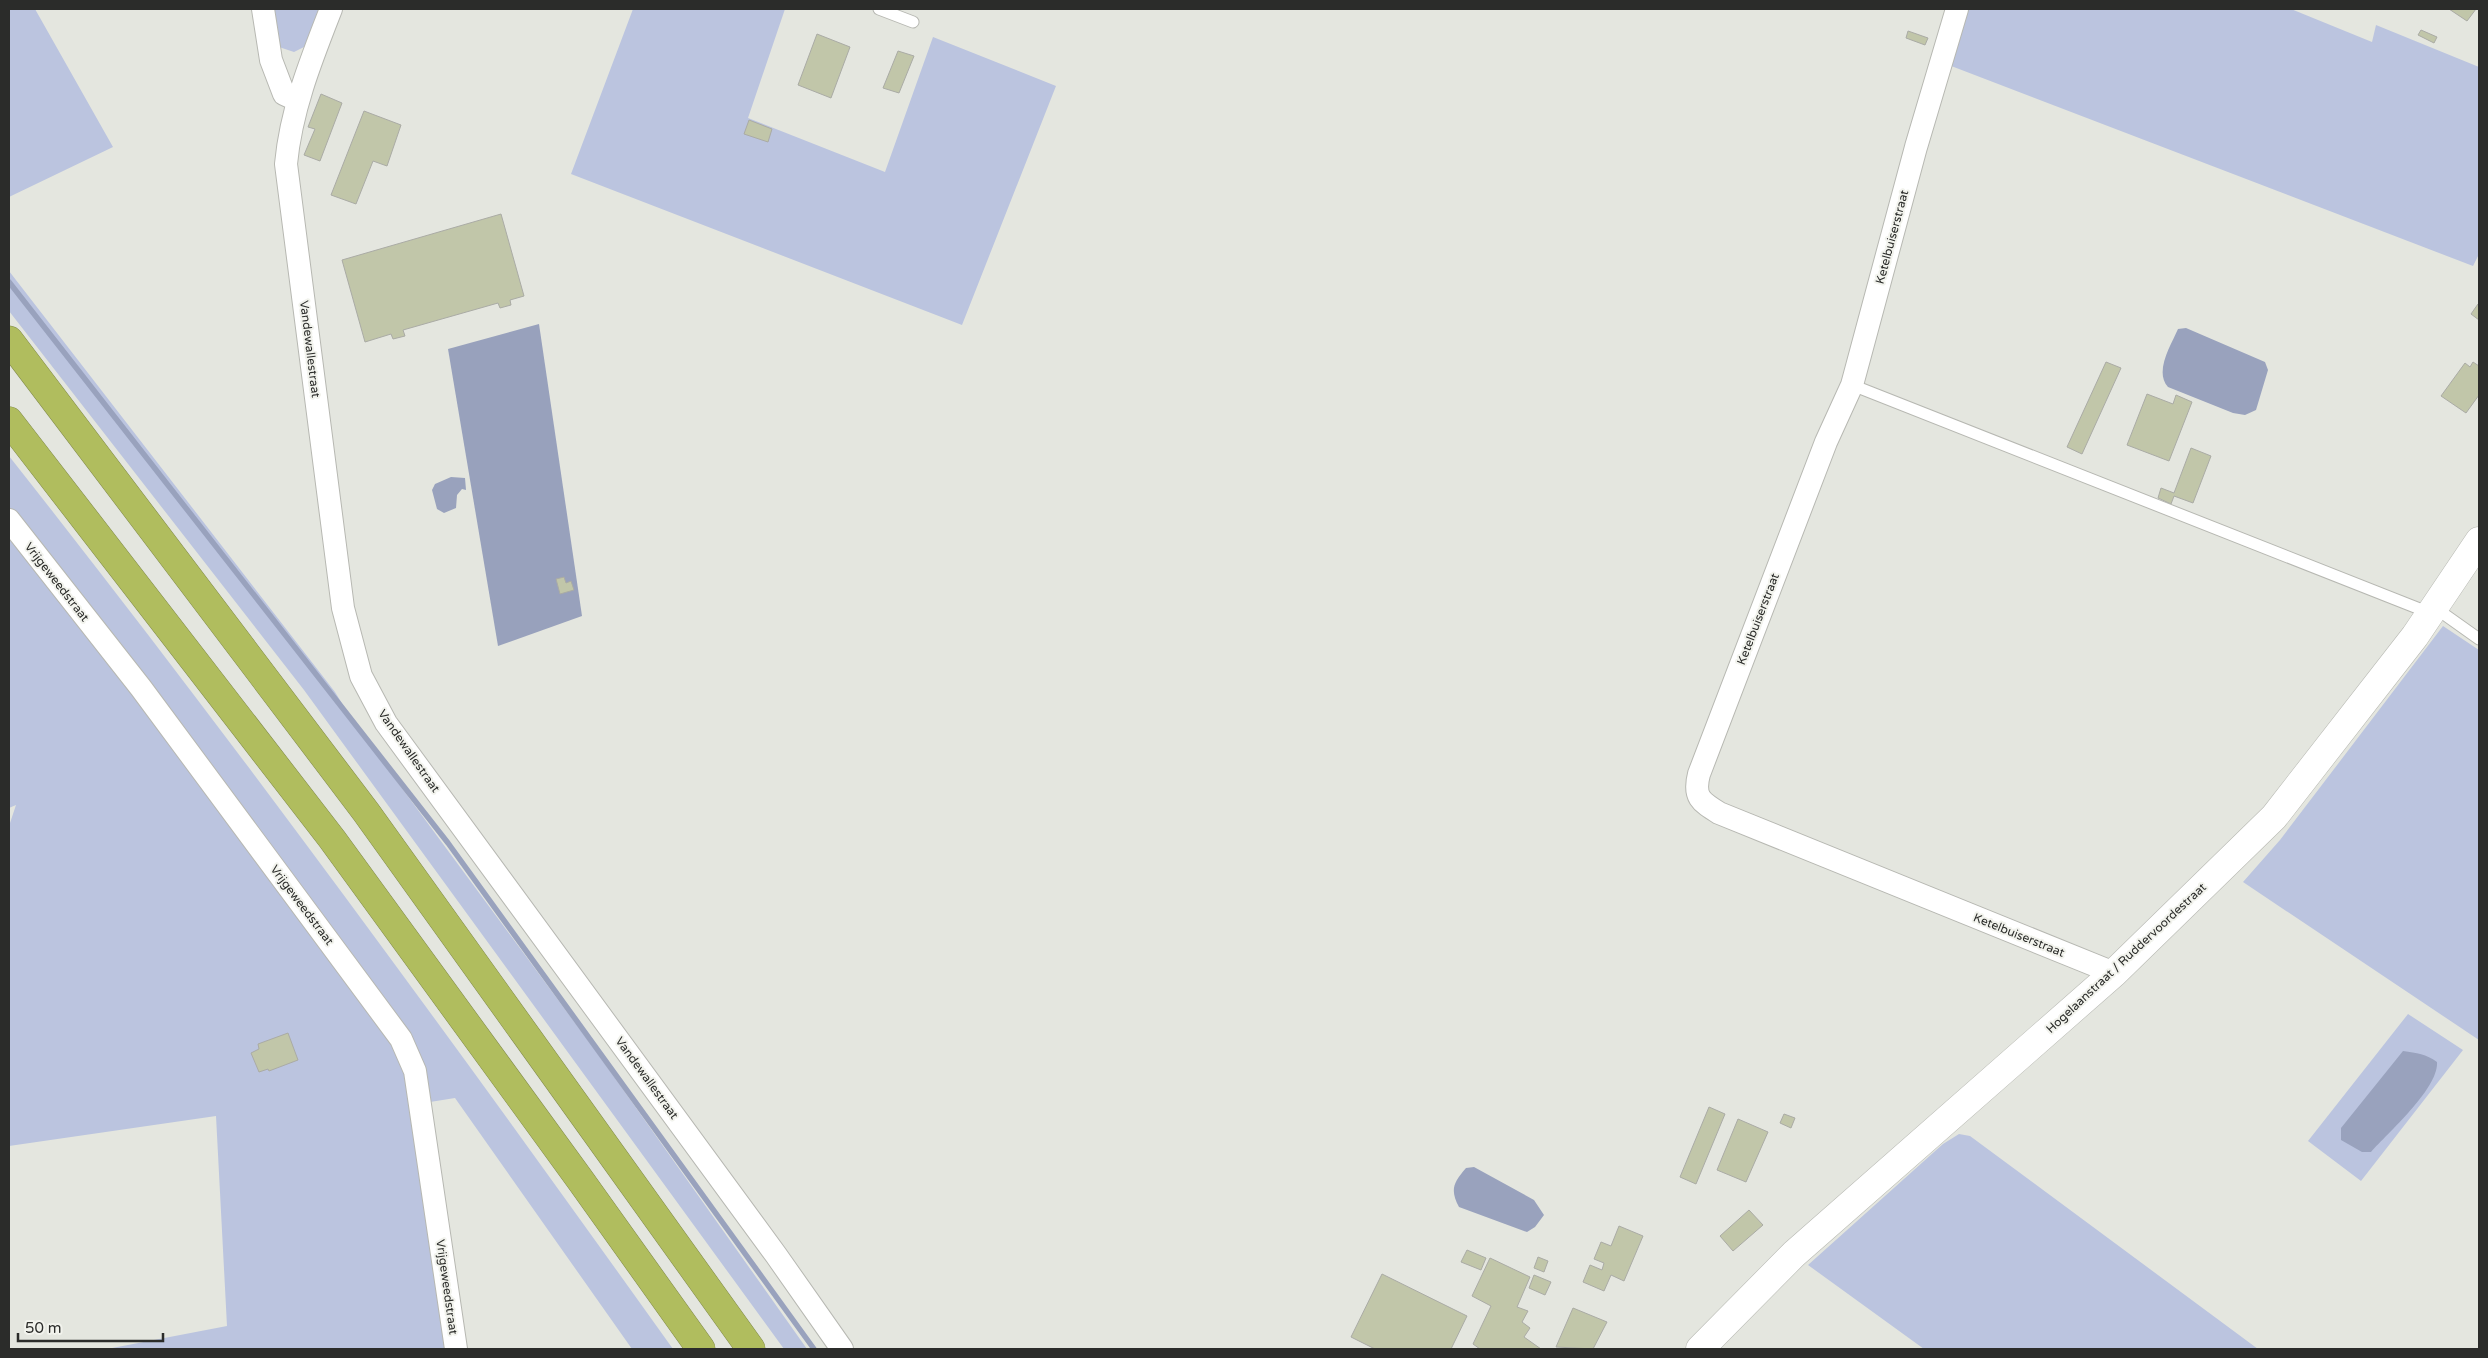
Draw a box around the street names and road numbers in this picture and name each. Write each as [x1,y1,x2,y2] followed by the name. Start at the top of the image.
[1873,188,1911,286] street label: Ketelbuiserstraat
[297,300,323,399] street label: Vandewallestraat
[22,540,92,625] street label: Vrijgeweedstraat
[1734,571,1782,667] street label: Ketelbuiserstraat
[375,707,443,795] street label: Vandewallestraat
[267,862,337,948] street label: Vrijgeweedstraat
[2043,880,2209,1036] street label: Hogelaanstraat / Ruddervoordestraat
[1971,910,2067,960] street label: Ketelbuiserstraat
[613,1034,682,1122] street label: Vandewallestraat
[433,1238,461,1336] street label: Vrijgeweedstraat

